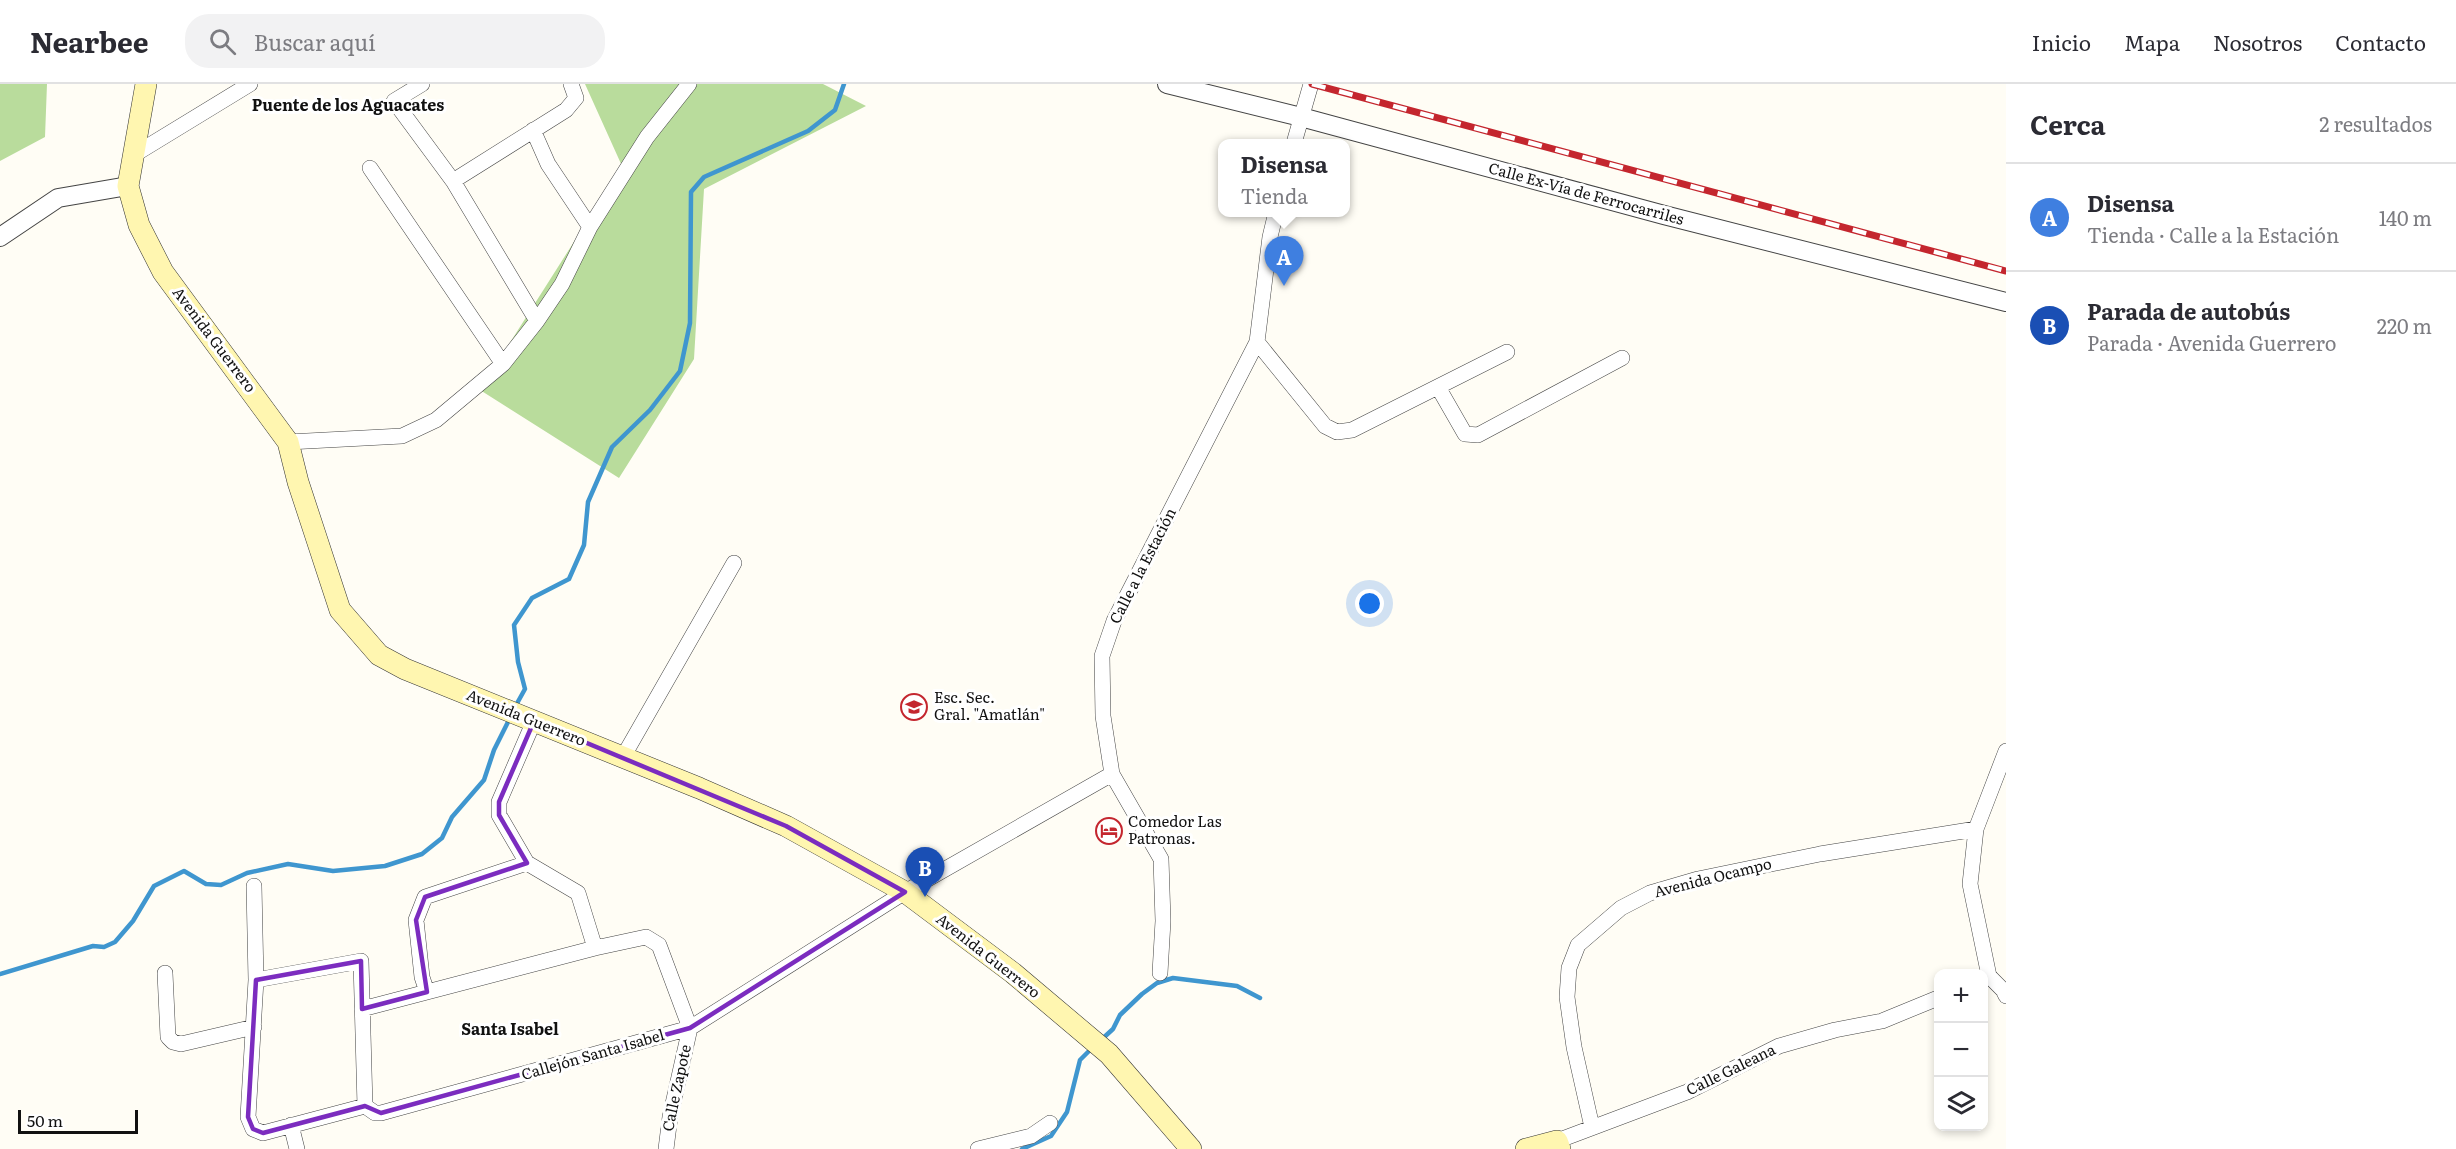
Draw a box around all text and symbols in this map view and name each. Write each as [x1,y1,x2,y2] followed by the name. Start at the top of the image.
[185,14,605,68] search box
[30,20,149,62] text: Nearbee
[206,25,239,58] icon: search
[254,25,376,58] text: Buscar aquí
[2032,26,2091,57] text: Inicio
[2124,26,2180,57] text: Mapa
[2213,26,2302,57] text: Nosotros
[2335,26,2426,57] text: Contacto
[252,92,444,116] district label: Puente de los Aguacates
[2030,104,2106,143] text: Cerca
[2319,108,2432,138] text: 2 resultados
[1218,139,1350,217] popup
[1240,147,1328,180] text: Disensa
[1486,155,1687,230] street label: Calle Ex-Vía de Ferrocarriles
[1240,180,1308,210] text: Tienda
[2087,186,2174,219] text: Disensa
[2042,202,2057,232] text: A
[2379,202,2432,232] text: 140 m
[2087,219,2339,249] text: Tienda · Calle a la Estación
[1264,236,1304,286] pin: A
[168,282,263,397] street label: Avenida Guerrero
[2087,294,2290,327] text: Parada de autobús
[2043,310,2056,340] text: B
[2377,310,2432,340] text: 220 m
[2087,327,2337,357] text: Parada · Avenida Guerrero
[1102,503,1181,627] street label: Calle a la Estación
[1355,589,1384,618] your location
[463,682,590,751] street label: Avenida Guerrero
[934,685,1045,725] place label: Esc. Sec. Gral. "Amatlán"
[899,692,929,722] school or university icon: Esc. Sec. Gral. "Amatlán"
[1128,809,1222,849] place label: Comedor Las Patronas.
[1094,816,1124,846] hotel icon: Comedor Las Patronas.
[906,848,944,897] pin: B
[1652,851,1774,902] street label: Avenida Ocampo
[932,907,1046,1003] street label: Avenida Guerrero
[1934,969,1988,1131] map controls
[1934,969,1988,1023] button: +
[461,1016,559,1040] district label: Santa Isabel
[518,1022,667,1085] street label: Callejón Santa Isabel
[1934,1023,1988,1077] button: −
[1682,1037,1780,1100] street label: Calle Galeana
[655,1042,696,1133] street label: Calle Zapote
[1934,1077,1988,1131] button: layers
[18,1107,138,1134] scale bar
[27,1108,63,1132] text: 50 m

